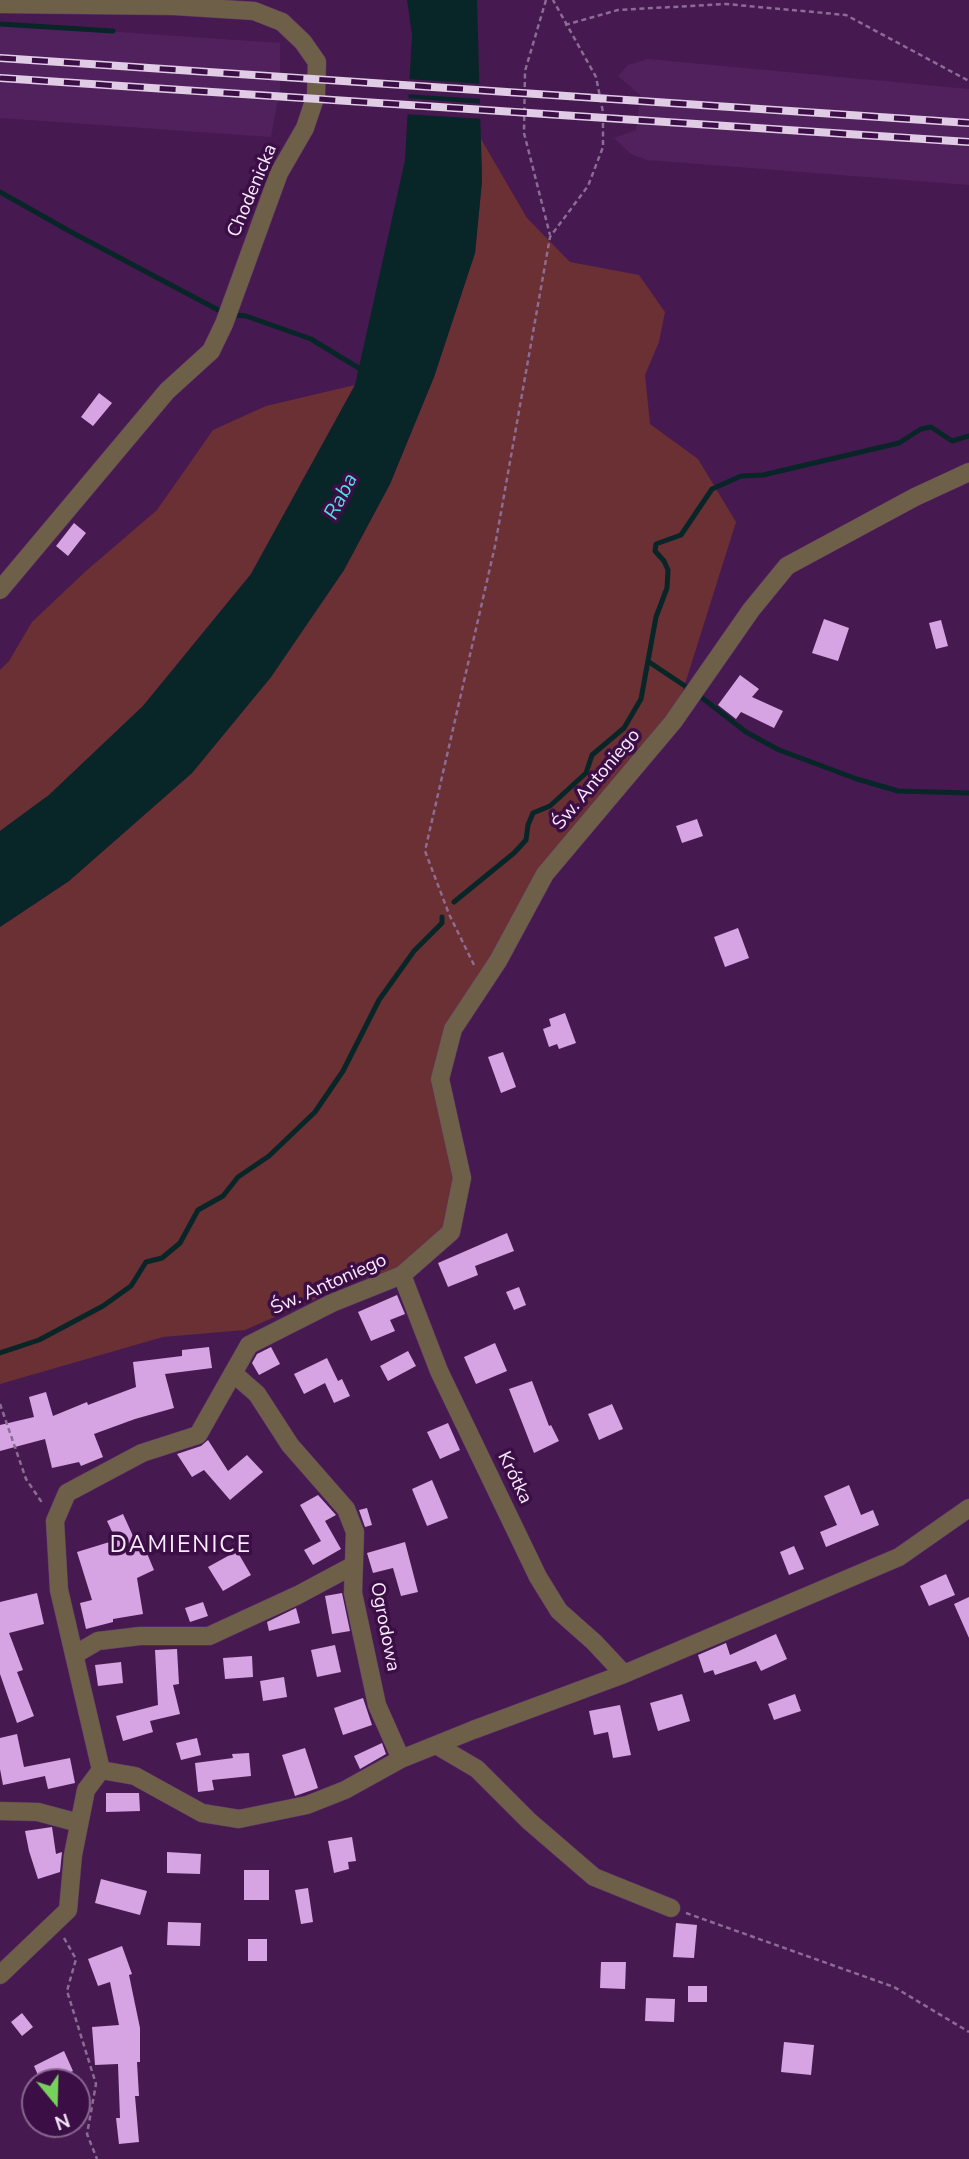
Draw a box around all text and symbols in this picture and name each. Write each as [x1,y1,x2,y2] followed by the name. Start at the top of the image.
[223,141,283,241] street label: Chodenicka
[320,470,364,524] water label: Raba
[548,725,646,835] street label: Św. Antoniego
[267,1249,391,1321] street label: Św. Antoniego
[492,1448,536,1508] street label: Krótka
[111,1532,251,1560] district label: DAMIENICE
[364,1580,404,1674] street label: Ogrodowa
[21,2068,91,2138] north arrow
[51,2106,73,2136] text: N

